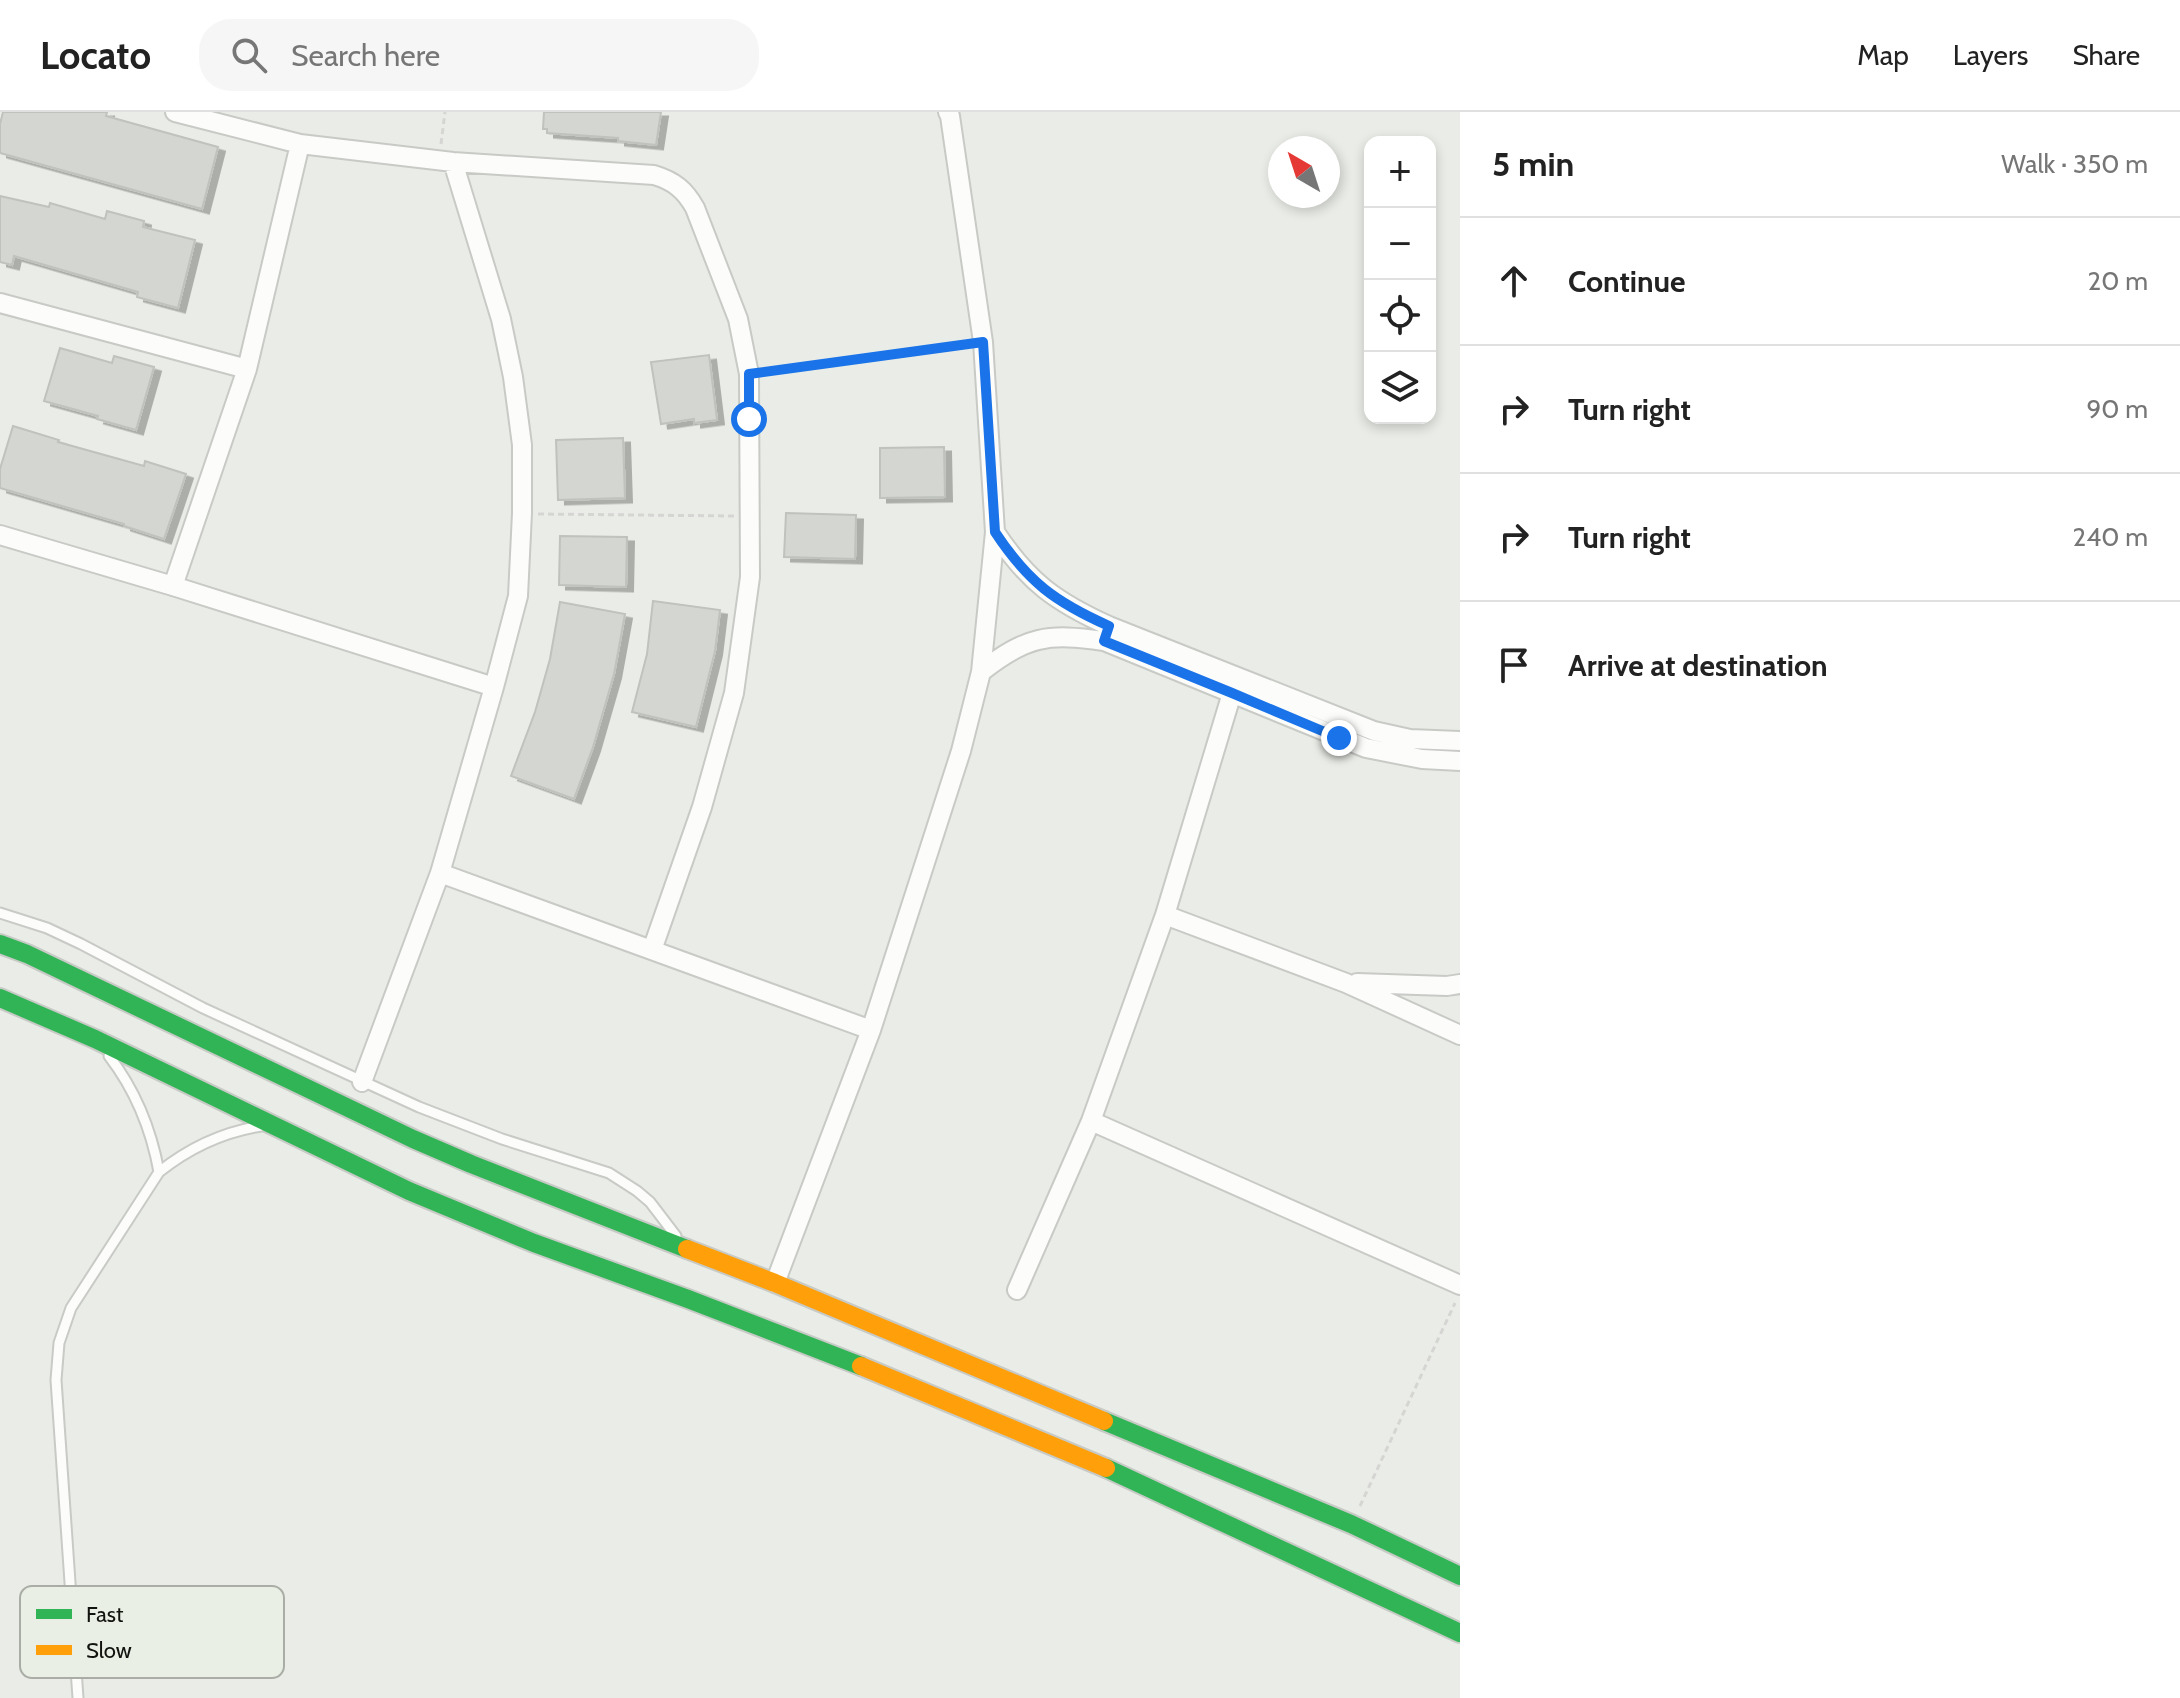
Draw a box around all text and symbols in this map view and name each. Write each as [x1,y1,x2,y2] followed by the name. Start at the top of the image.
[199,19,759,91] search box
[40,32,151,79] text: Locato
[227,33,271,77] icon: search
[291,37,440,74] text: Search here
[1857,38,1909,72] text: Map
[1953,38,2028,72] text: Layers
[2072,38,2140,72] text: Share
[1268,136,1340,208] north arrow
[1364,136,1436,424] map controls
[1364,136,1436,208] button: +
[1492,143,1574,185] text: 5 min
[2001,148,2148,180] text: Walk · 350 m
[1364,208,1436,280] button: −
[1492,259,1536,303] icon: ahead
[1568,263,1685,300] text: Continue
[2088,265,2148,297] text: 20 m
[1364,280,1436,352] button: locate
[1364,352,1436,424] button: layers
[1492,387,1536,431] icon: right
[1568,391,1691,428] text: Turn right
[2086,393,2148,425] text: 90 m
[731,401,767,437] route start
[1492,515,1536,559] icon: right
[1568,519,1691,556] text: Turn right
[2073,521,2148,553] text: 240 m
[1492,643,1536,687] icon: arrive
[1568,647,1828,684] text: Arrive at destination
[1321,720,1357,756] route end
[20,1586,284,1678] legend
[86,1601,124,1628] text: Fast
[86,1637,132,1664] text: Slow

